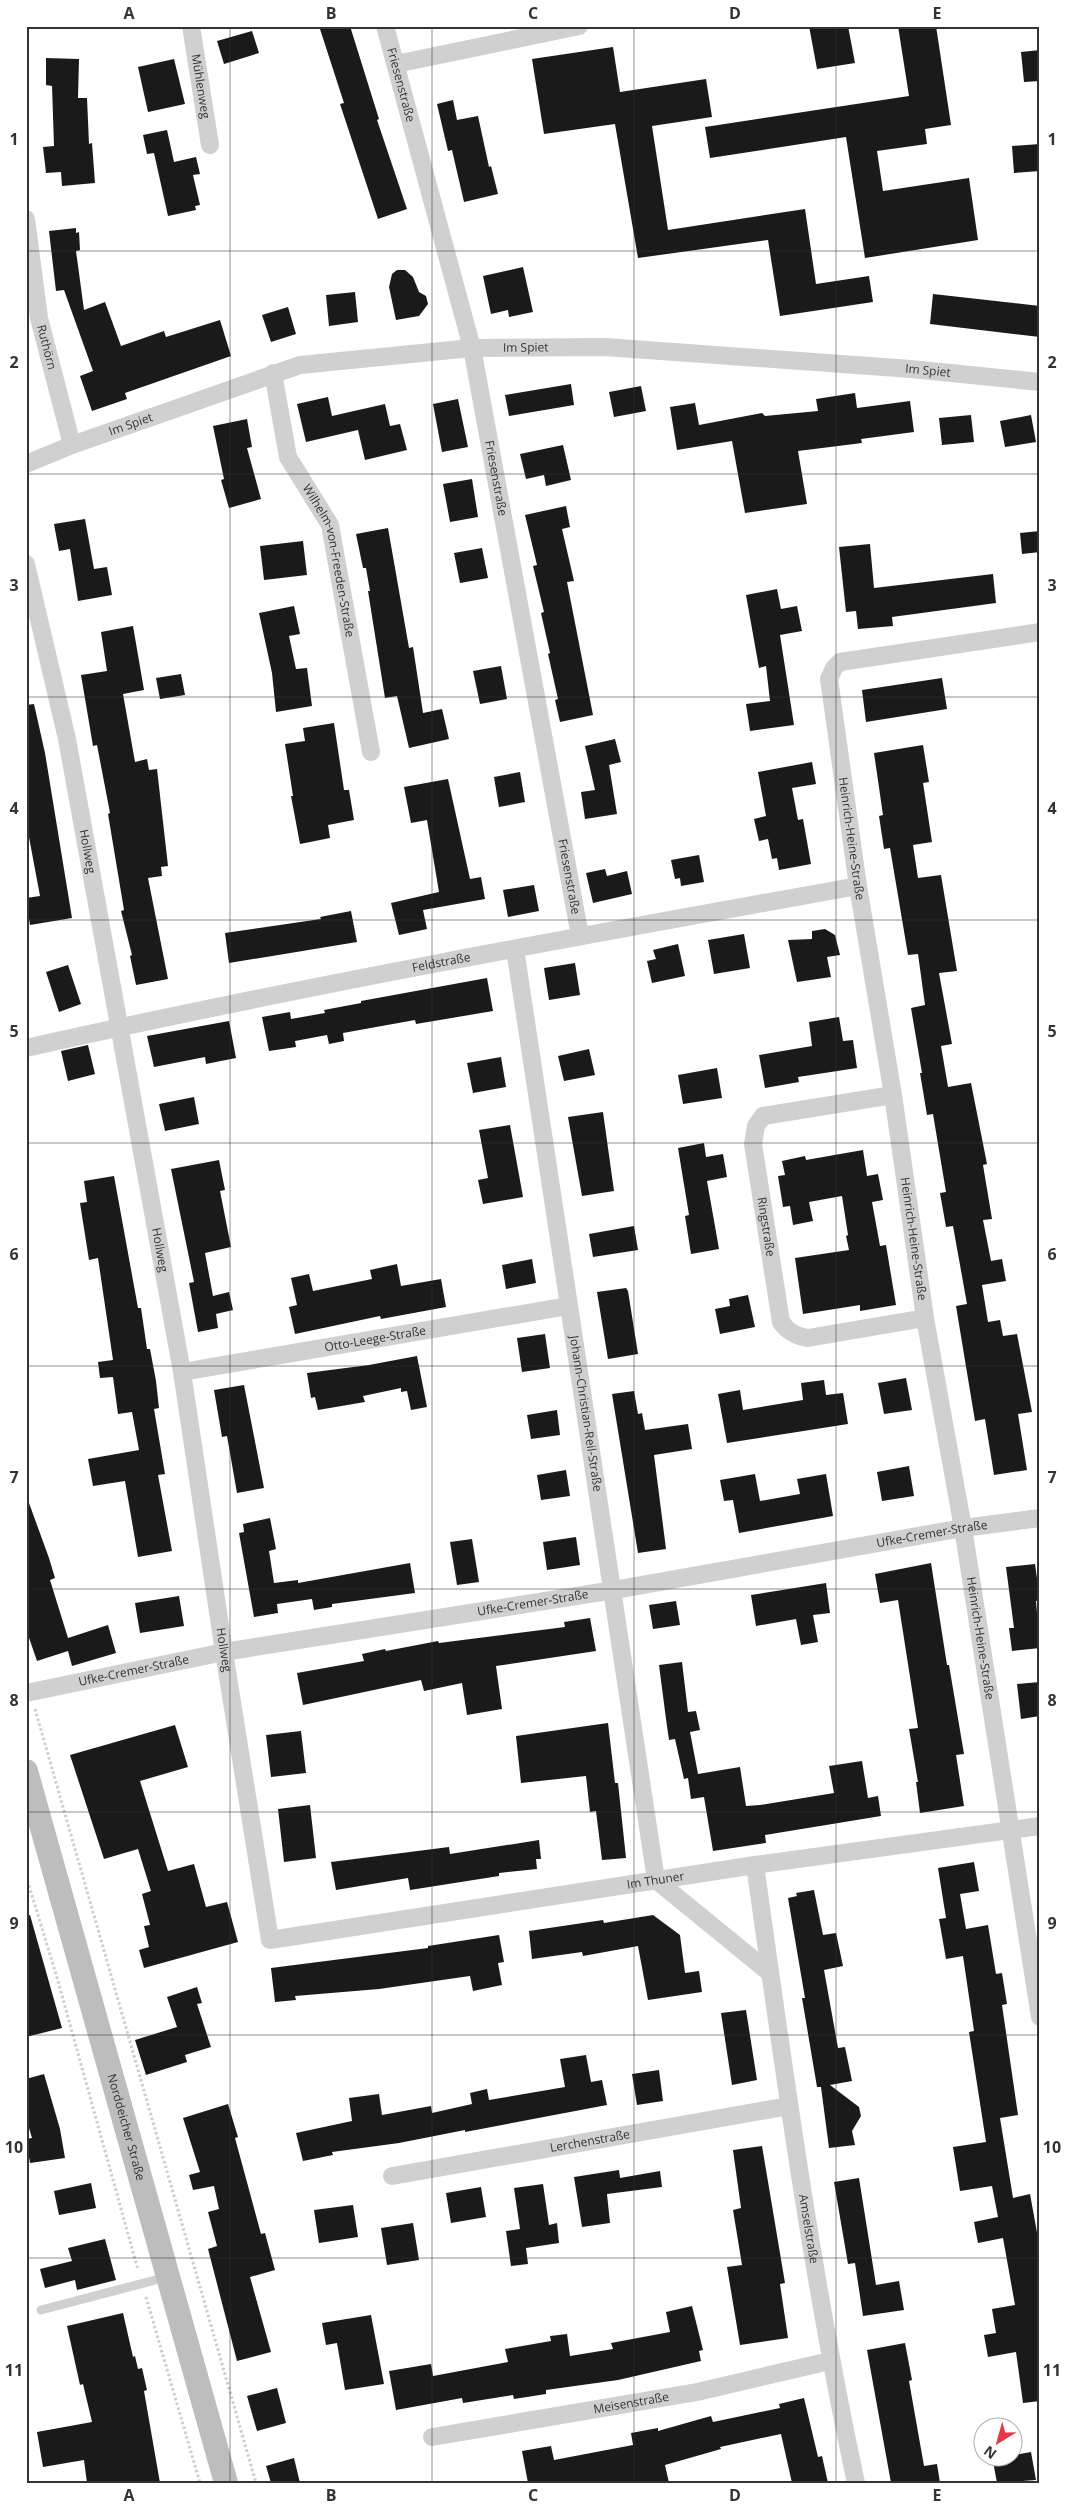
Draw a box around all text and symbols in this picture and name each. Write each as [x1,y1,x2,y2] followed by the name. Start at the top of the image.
[123,2,135,24] text: A
[326,2,336,24] text: B
[528,2,538,24] text: C
[729,2,741,24] text: D
[933,2,942,24] text: E
[383,46,420,124] street label: Friesenstraße
[188,53,215,120] street label: Mühlenweg
[9,128,19,150] text: 1
[1047,128,1057,150] text: 1
[33,323,61,371] street label: Ruthörn
[503,338,549,356] street label: Im Spiet
[9,351,19,373] text: 2
[1047,351,1057,373] text: 2
[905,360,951,381] street label: Im Spiet
[106,408,155,439] street label: Im Spiet
[481,439,512,518] street label: Friesenstraße
[299,481,359,639] street label: Wilhelm-von-Freeden-Straße
[9,574,19,596] text: 3
[1047,574,1057,596] text: 3
[835,776,869,902] street label: Heinrich-Heine-Straße
[9,797,19,819] text: 4
[1047,797,1057,819] text: 4
[76,828,100,875] street label: Hollweg
[554,837,585,916] street label: Friesenstraße
[411,948,472,976] street label: Feldstraße
[9,1020,19,1042] text: 5
[1047,1020,1057,1042] text: 5
[897,1176,931,1302] street label: Heinrich-Heine-Straße
[753,1196,780,1258] street label: Ringstraße
[148,1226,173,1274] street label: Hollweg
[9,1243,19,1265] text: 6
[1047,1243,1057,1265] text: 6
[323,1321,427,1355] street label: Otto-Leege-Straße
[566,1333,607,1493] street label: Johann-Christian-Reil-Straße
[9,1466,19,1488] text: 7
[1047,1466,1057,1488] text: 7
[875,1516,989,1551] street label: Ufke-Cremer-Straße
[963,1575,999,1701] street label: Heinrich-Heine-Straße
[476,1585,590,1620] street label: Ufke-Cremer-Straße
[212,1626,236,1674] street label: Hollweg
[77,1650,191,1690] street label: Ufke-Cremer-Straße
[9,1689,19,1711] text: 8
[1047,1689,1057,1711] text: 8
[626,1867,685,1893] street label: Im Thuner
[9,1912,19,1934] text: 9
[1047,1912,1057,1934] text: 9
[103,2072,150,2183] street label: Norddeicher Straße
[549,2125,631,2156] street label: Lerchenstraße
[5,2136,23,2158] text: 10
[1043,2136,1061,2158] text: 10
[795,2193,823,2265] street label: Amselstraße
[5,2359,23,2381] text: 11
[1043,2359,1061,2381] text: 11
[592,2388,670,2417] street label: Meisenstraße
[974,2416,1024,2466] north arrow
[980,2442,1000,2464] text: N
[123,2484,135,2506] text: A
[326,2484,336,2506] text: B
[528,2484,538,2506] text: C
[729,2484,741,2506] text: D
[933,2484,942,2506] text: E

